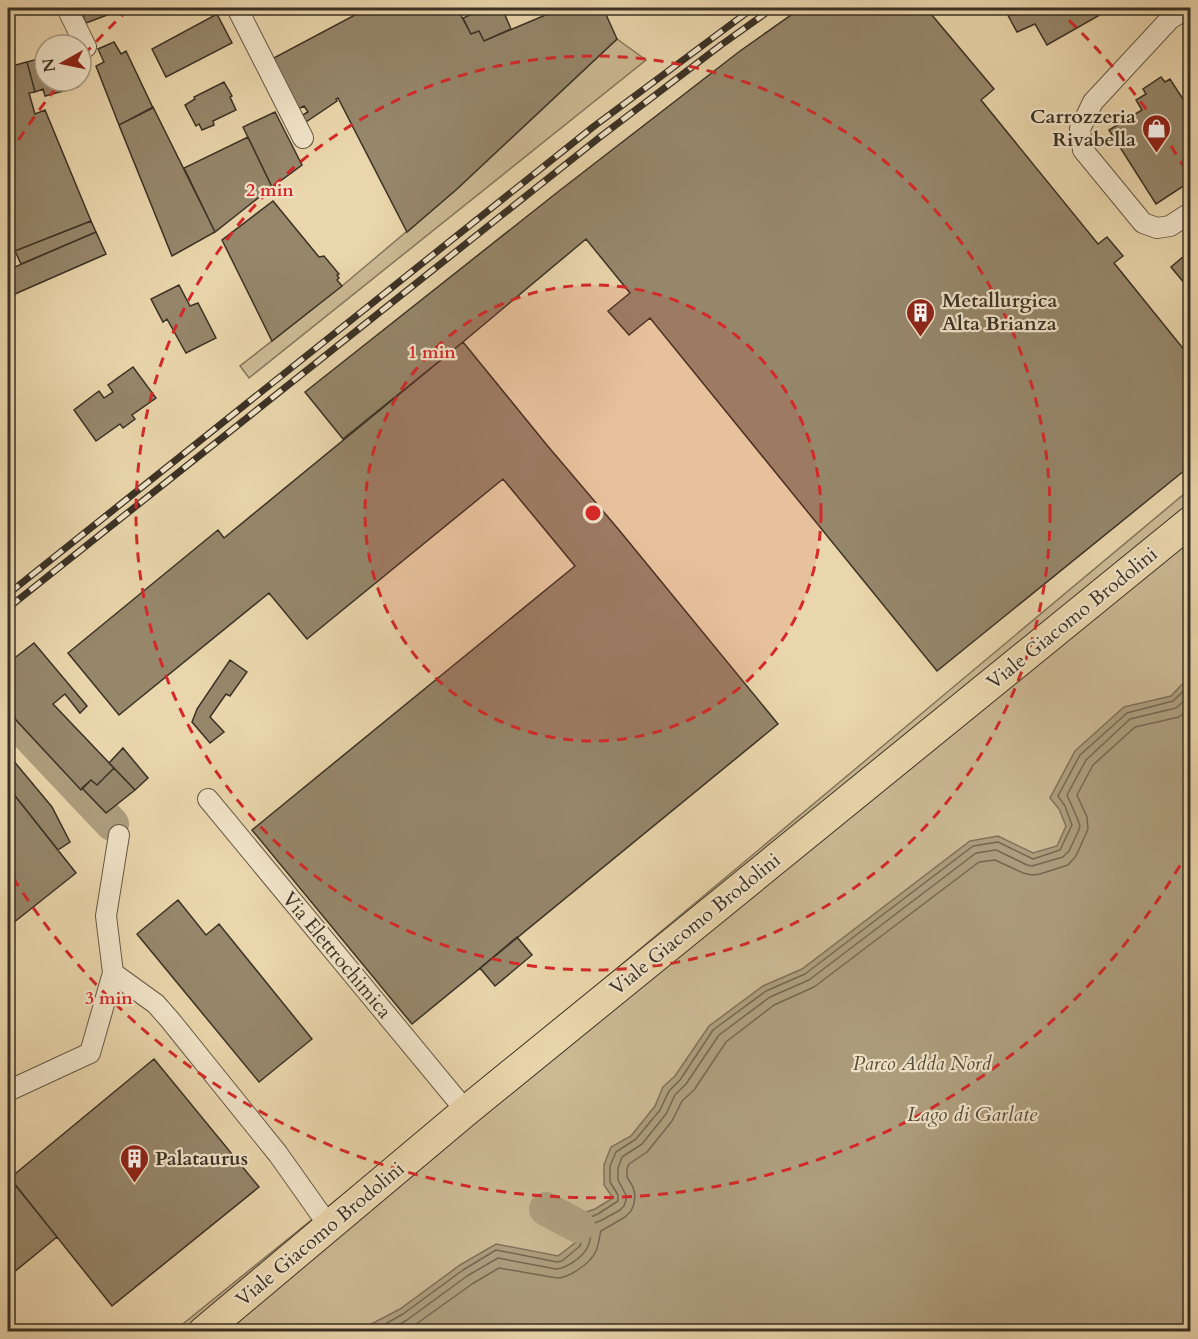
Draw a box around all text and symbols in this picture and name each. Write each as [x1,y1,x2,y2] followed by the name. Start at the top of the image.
[33,33,93,93] north arrow
[37,57,61,74] text: N
[1030,103,1136,153] place label: Carrozzeria Rivabella
[1141,112,1173,154] shop icon: Carrozzeria Rivabella
[246,178,294,203] text: 2 min
[942,287,1057,337] place label: Metallurgica Alta Brianza
[905,296,937,338] building icon: Metallurgica Alta Brianza
[408,340,456,365] text: 1 min
[583,503,603,523] centre of rings
[981,540,1163,695] street label: Viale Giacomo Brodolini
[604,846,786,1001] street label: Viale Giacomo Brodolini
[276,886,398,1024] street label: Via Elettrochimica
[85,986,133,1011] text: 3 min
[853,1050,993,1077] park label: Parco Adda Nord
[907,1100,1038,1129] water label: Lago di Garlate
[118,1142,150,1184] building icon: Palataurus
[155,1145,248,1172] place label: Palataurus
[230,1155,410,1313] street label: Viale Giacomo Brodolini

